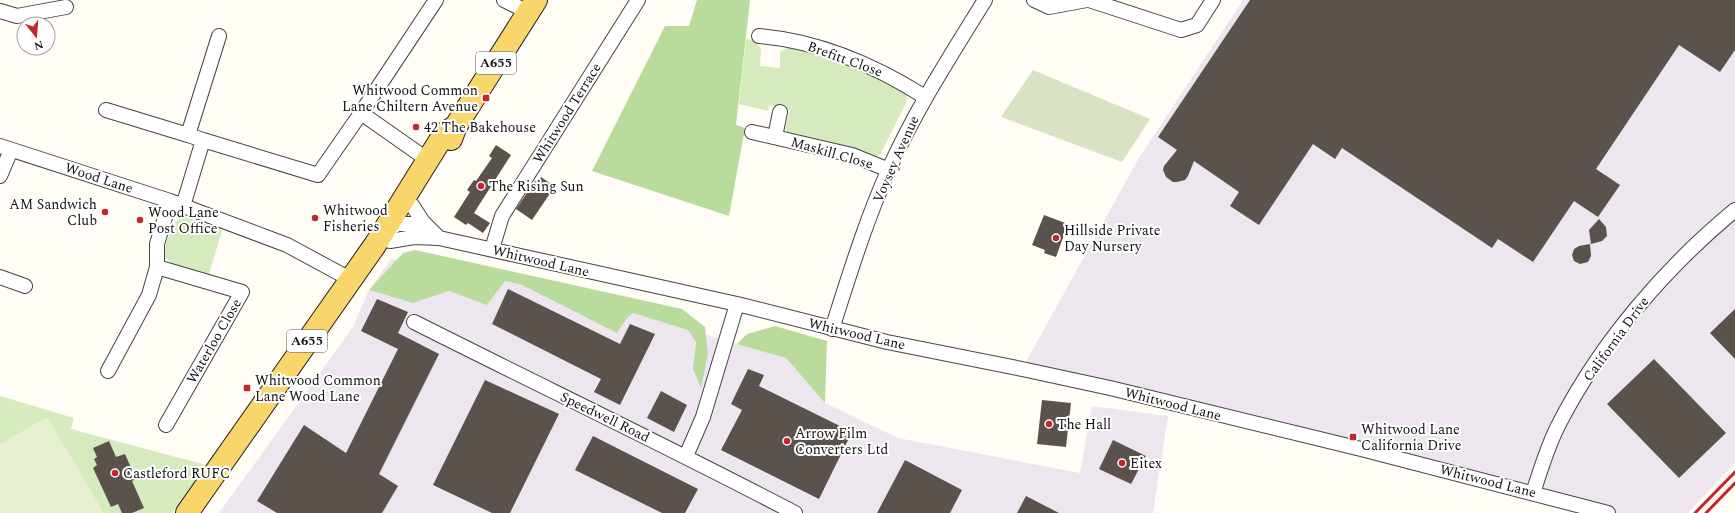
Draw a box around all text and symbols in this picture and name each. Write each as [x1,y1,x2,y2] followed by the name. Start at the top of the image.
[16,16,56,56] north arrow
[32,36,46,55] text: N
[804,36,886,82] street label: Brefitt Close
[476,52,516,74] road number: A655
[528,58,607,167] street label: Whitwood Terrace
[342,80,478,117] place label: Whitwood Common Lane Chiltern Avenue
[481,93,491,103] marker: Whitwood Common Lane Chiltern Avenue
[867,112,925,206] street label: Voysey Avenue
[424,117,536,138] place label: 42 The Bakehouse
[411,122,421,132] marker: 42 The Bakehouse
[788,131,876,175] street label: Maskill Close
[62,157,136,199] street label: Wood Lane
[489,176,584,197] place label: The Rising Sun
[476,181,486,191] marker: The Rising Sun
[9,194,97,231] place label: AM Sandwich Club
[323,200,388,237] place label: Whitwood Fisheries
[148,202,219,239] place label: Wood Lane Post Office
[100,207,110,217] marker: AM Sandwich Club
[310,213,320,223] marker: Whitwood Fisheries
[135,215,145,225] marker: Wood Lane Post Office
[1064,220,1161,257] place label: Hillside Private Day Nursery
[1051,233,1061,243] marker: Hillside Private Day Nursery
[490,240,592,282] street label: Whitwood Lane
[1578,292,1654,386] street label: California Drive
[181,294,247,387] street label: Waterloo Close
[806,313,908,355] street label: Whitwood Lane
[287,330,327,352] road number: A655
[255,370,381,407] place label: Whitwood Common Lane Wood Lane
[1122,382,1224,426] street label: Whitwood Lane
[242,383,252,393] marker: Whitwood Common Lane Wood Lane
[557,386,654,448] street label: Speedwell Road
[1057,414,1111,435] place label: The Hall
[1044,419,1054,429] marker: The Hall
[1361,419,1462,456] place label: Whitwood Lane California Drive
[795,423,888,460] place label: Arrow Film Converters Ltd
[1348,432,1358,442] marker: Whitwood Lane California Drive
[782,436,792,446] marker: Arrow Film Converters Ltd
[1130,453,1162,474] place label: Eitex
[1117,458,1127,468] marker: Eitex
[1437,459,1539,503] street label: Whitwood Lane
[123,463,230,484] place label: Castleford RUFC
[110,468,120,478] marker: Castleford RUFC

